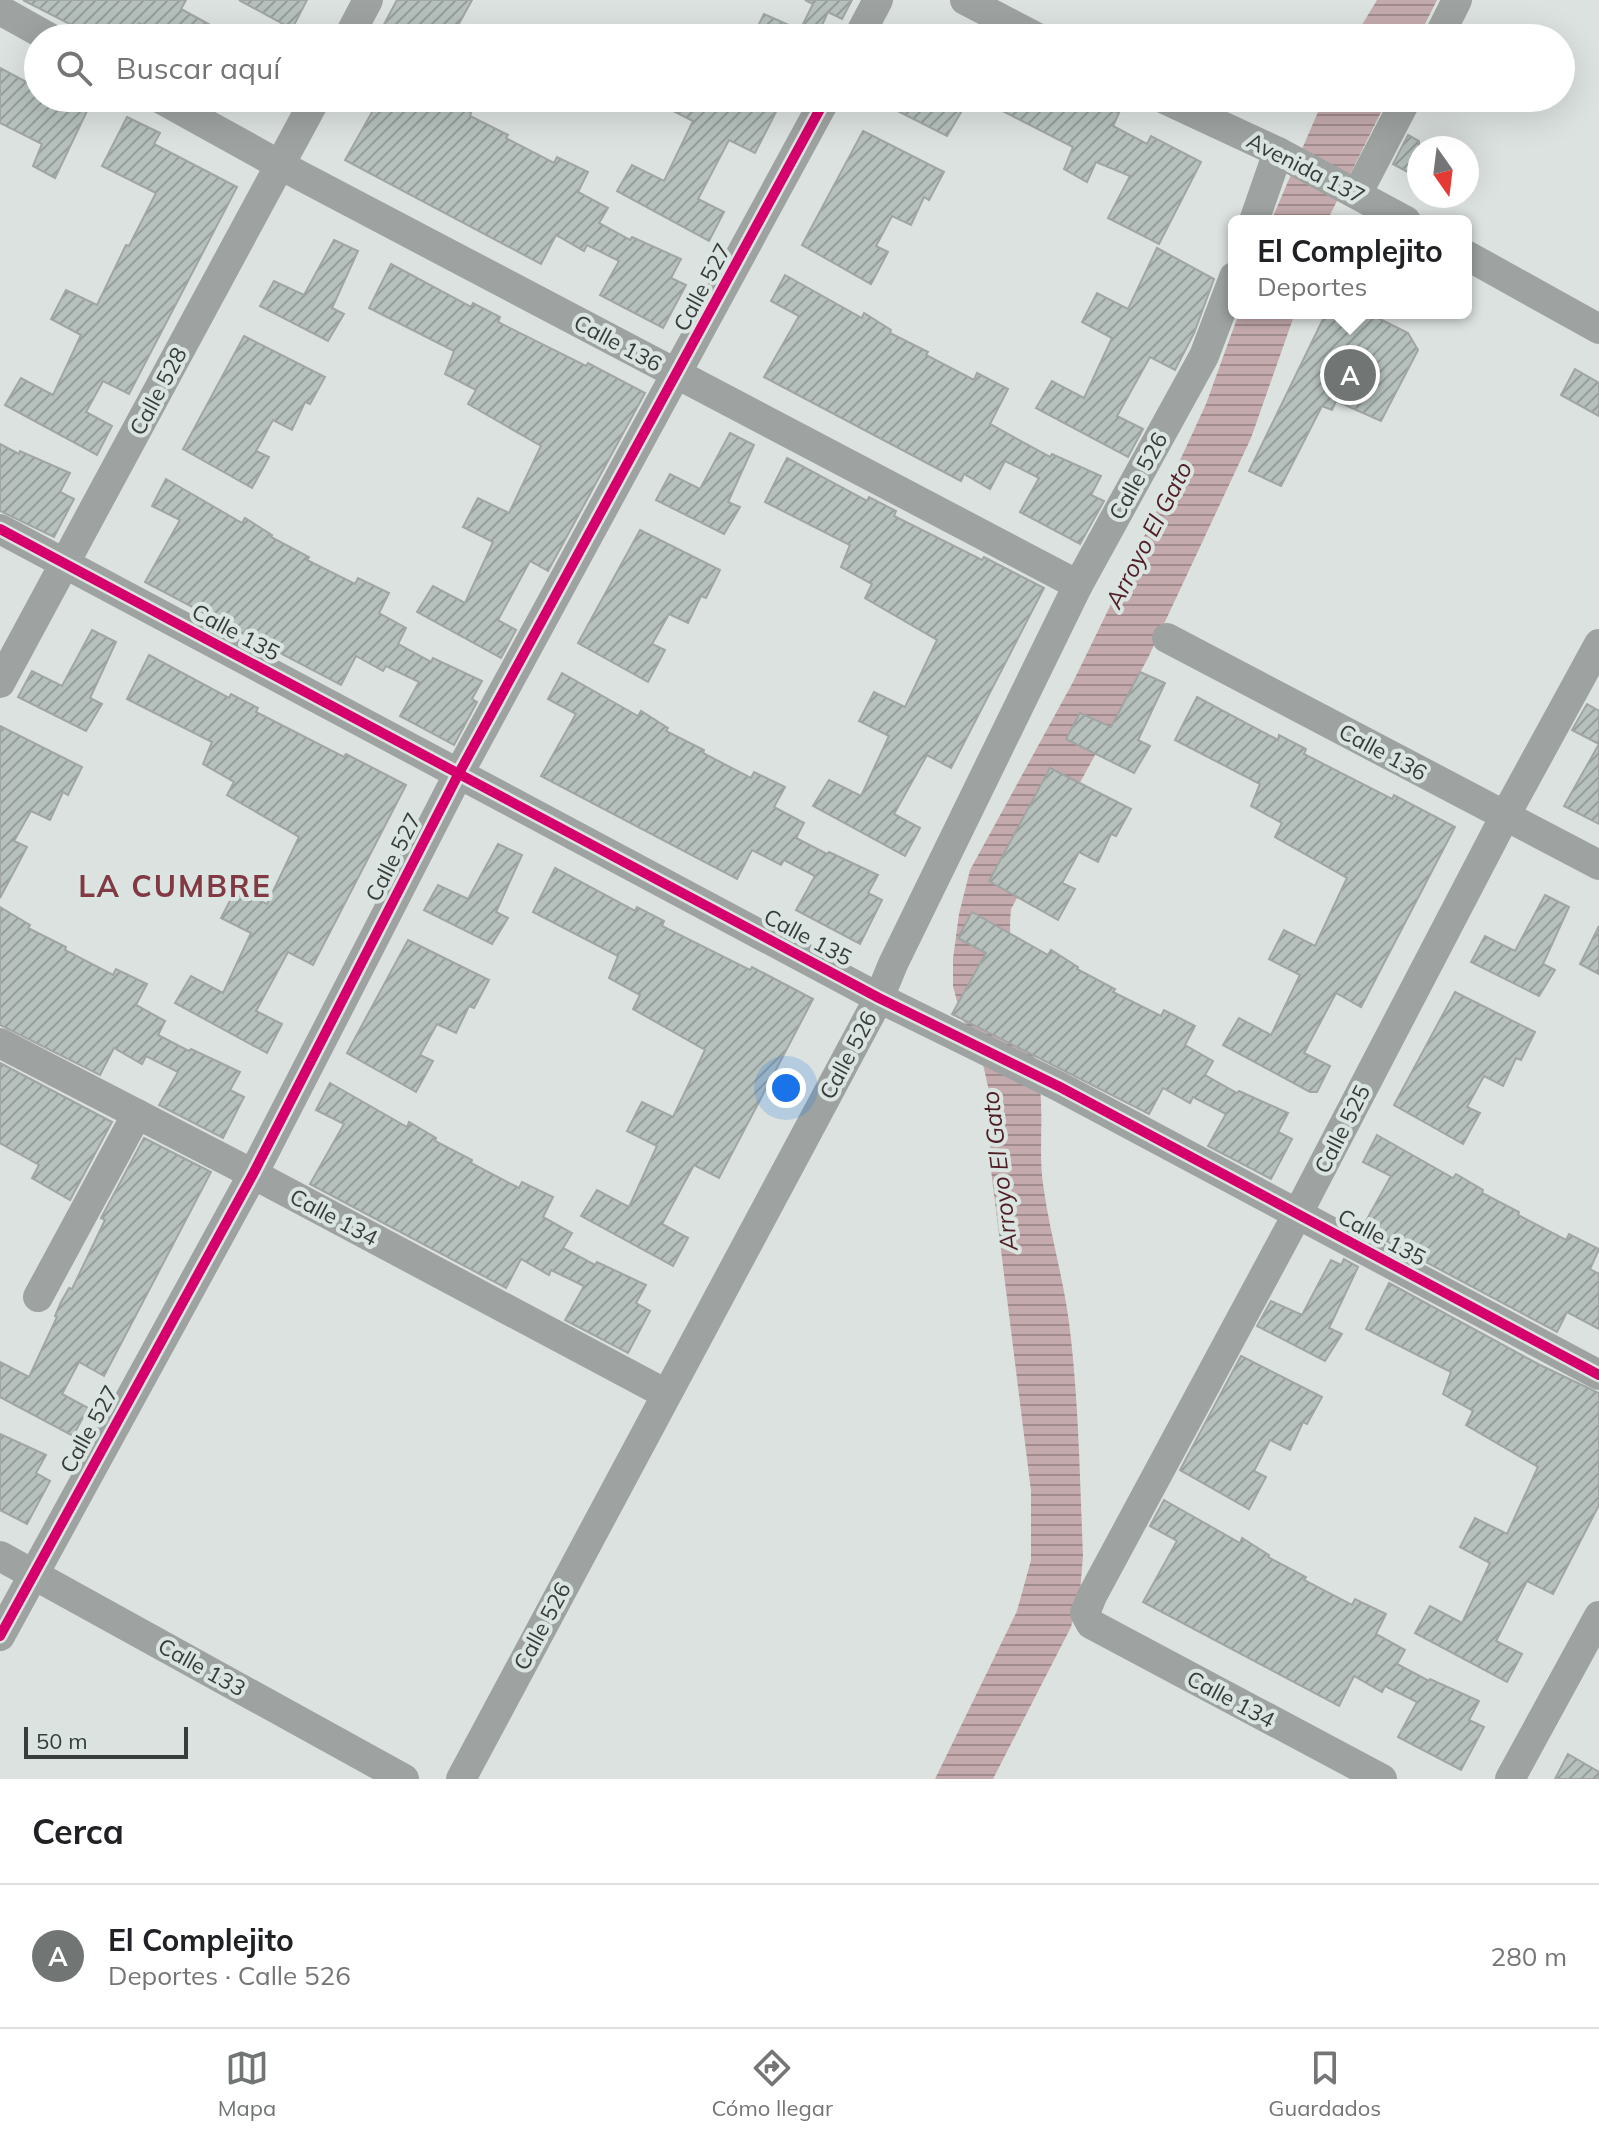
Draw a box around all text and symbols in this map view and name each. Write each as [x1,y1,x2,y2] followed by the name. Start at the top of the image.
[24,24,1575,112] search box
[52,46,96,90] icon: search
[116,49,281,87] text: Buscar aquí
[1242,126,1370,210] street label: Avenida 137
[1407,136,1479,208] north arrow
[1228,215,1472,319] popup
[1257,232,1443,270] text: El Complejito
[667,238,737,336] street label: Calle 527
[1257,270,1367,303] text: Deportes
[569,308,667,378] street label: Calle 136
[123,342,193,440] street label: Calle 528
[1324,345,1376,405] pin: A
[1103,427,1173,525] street label: Calle 526
[1098,456,1198,614] water label: Arroyo El Gato
[187,597,285,667] street label: Calle 135
[1334,717,1432,787] street label: Calle 136
[359,808,427,906] street label: Calle 527
[78,867,272,905] district label: LA CUMBRE
[759,902,857,972] street label: Calle 135
[813,1006,883,1104] street label: Calle 526
[766,1068,806,1108] your location
[1308,1080,1376,1178] street label: Calle 525
[974,1089,1024,1254] water label: Arroyo El Gato
[285,1182,383,1252] street label: Calle 134
[1333,1202,1431,1272] street label: Calle 135
[54,1380,124,1478] street label: Calle 527
[507,1577,577,1675] street label: Calle 526
[153,1632,251,1702] street label: Calle 133
[1182,1664,1280,1734] street label: Calle 134
[24,1723,188,1759] scale bar
[36,1727,87,1755] text: 50 m
[32,1810,124,1853] text: Cerca
[108,1921,294,1959] text: El Complejito
[48,1940,68,1973] text: A
[1491,1940,1567,1973] text: 280 m
[108,1959,351,1992] text: Deportes · Calle 526
[218,2046,276,2122] tab: Mapa
[712,2046,833,2122] tab: Cómo llegar
[1268,2046,1381,2122] tab: Guardados

